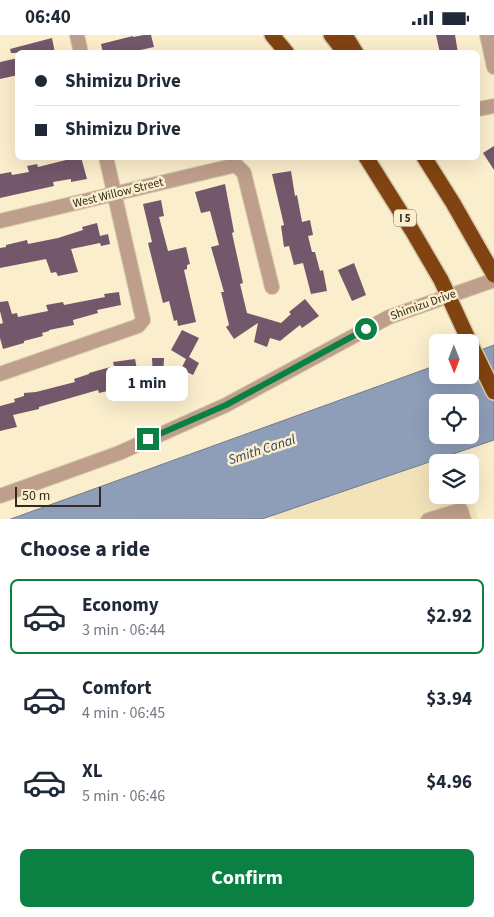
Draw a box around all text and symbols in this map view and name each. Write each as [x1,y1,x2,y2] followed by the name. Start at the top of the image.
[25,4,71,31] text: 06:40
[65,68,181,95] text: Shimizu Drive
[65,116,181,143] text: Shimizu Drive
[71,174,165,212] street label: West Willow Street
[394,209,416,227] road number: I 5
[388,285,458,325] street label: Shimizu Drive
[355,318,377,340] route start
[429,334,479,384] north arrow
[429,334,479,504] map controls
[107,367,189,401] callout: 1 min
[128,372,166,394] text: 1 min
[429,394,479,444] button: locate
[137,428,159,450] route end
[226,430,299,470] water label: Smith Canal
[429,454,479,504] button: layers
[15,485,101,508] scale bar
[22,486,50,506] text: 50 m
[20,533,150,565] text: Choose a ride
[82,592,159,619] text: Economy
[22,594,67,639] icon: car
[426,603,472,630] text: $2.92
[82,619,165,641] text: 3 min · 06:44
[82,675,152,702] text: Comfort
[22,677,67,722] icon: car
[426,686,472,713] text: $3.94
[82,702,165,724] text: 4 min · 06:45
[82,758,103,785] text: XL
[22,760,67,805] icon: car
[426,769,472,796] text: $4.96
[82,785,165,807] text: 5 min · 06:46
[20,849,474,907] button: Confirm

